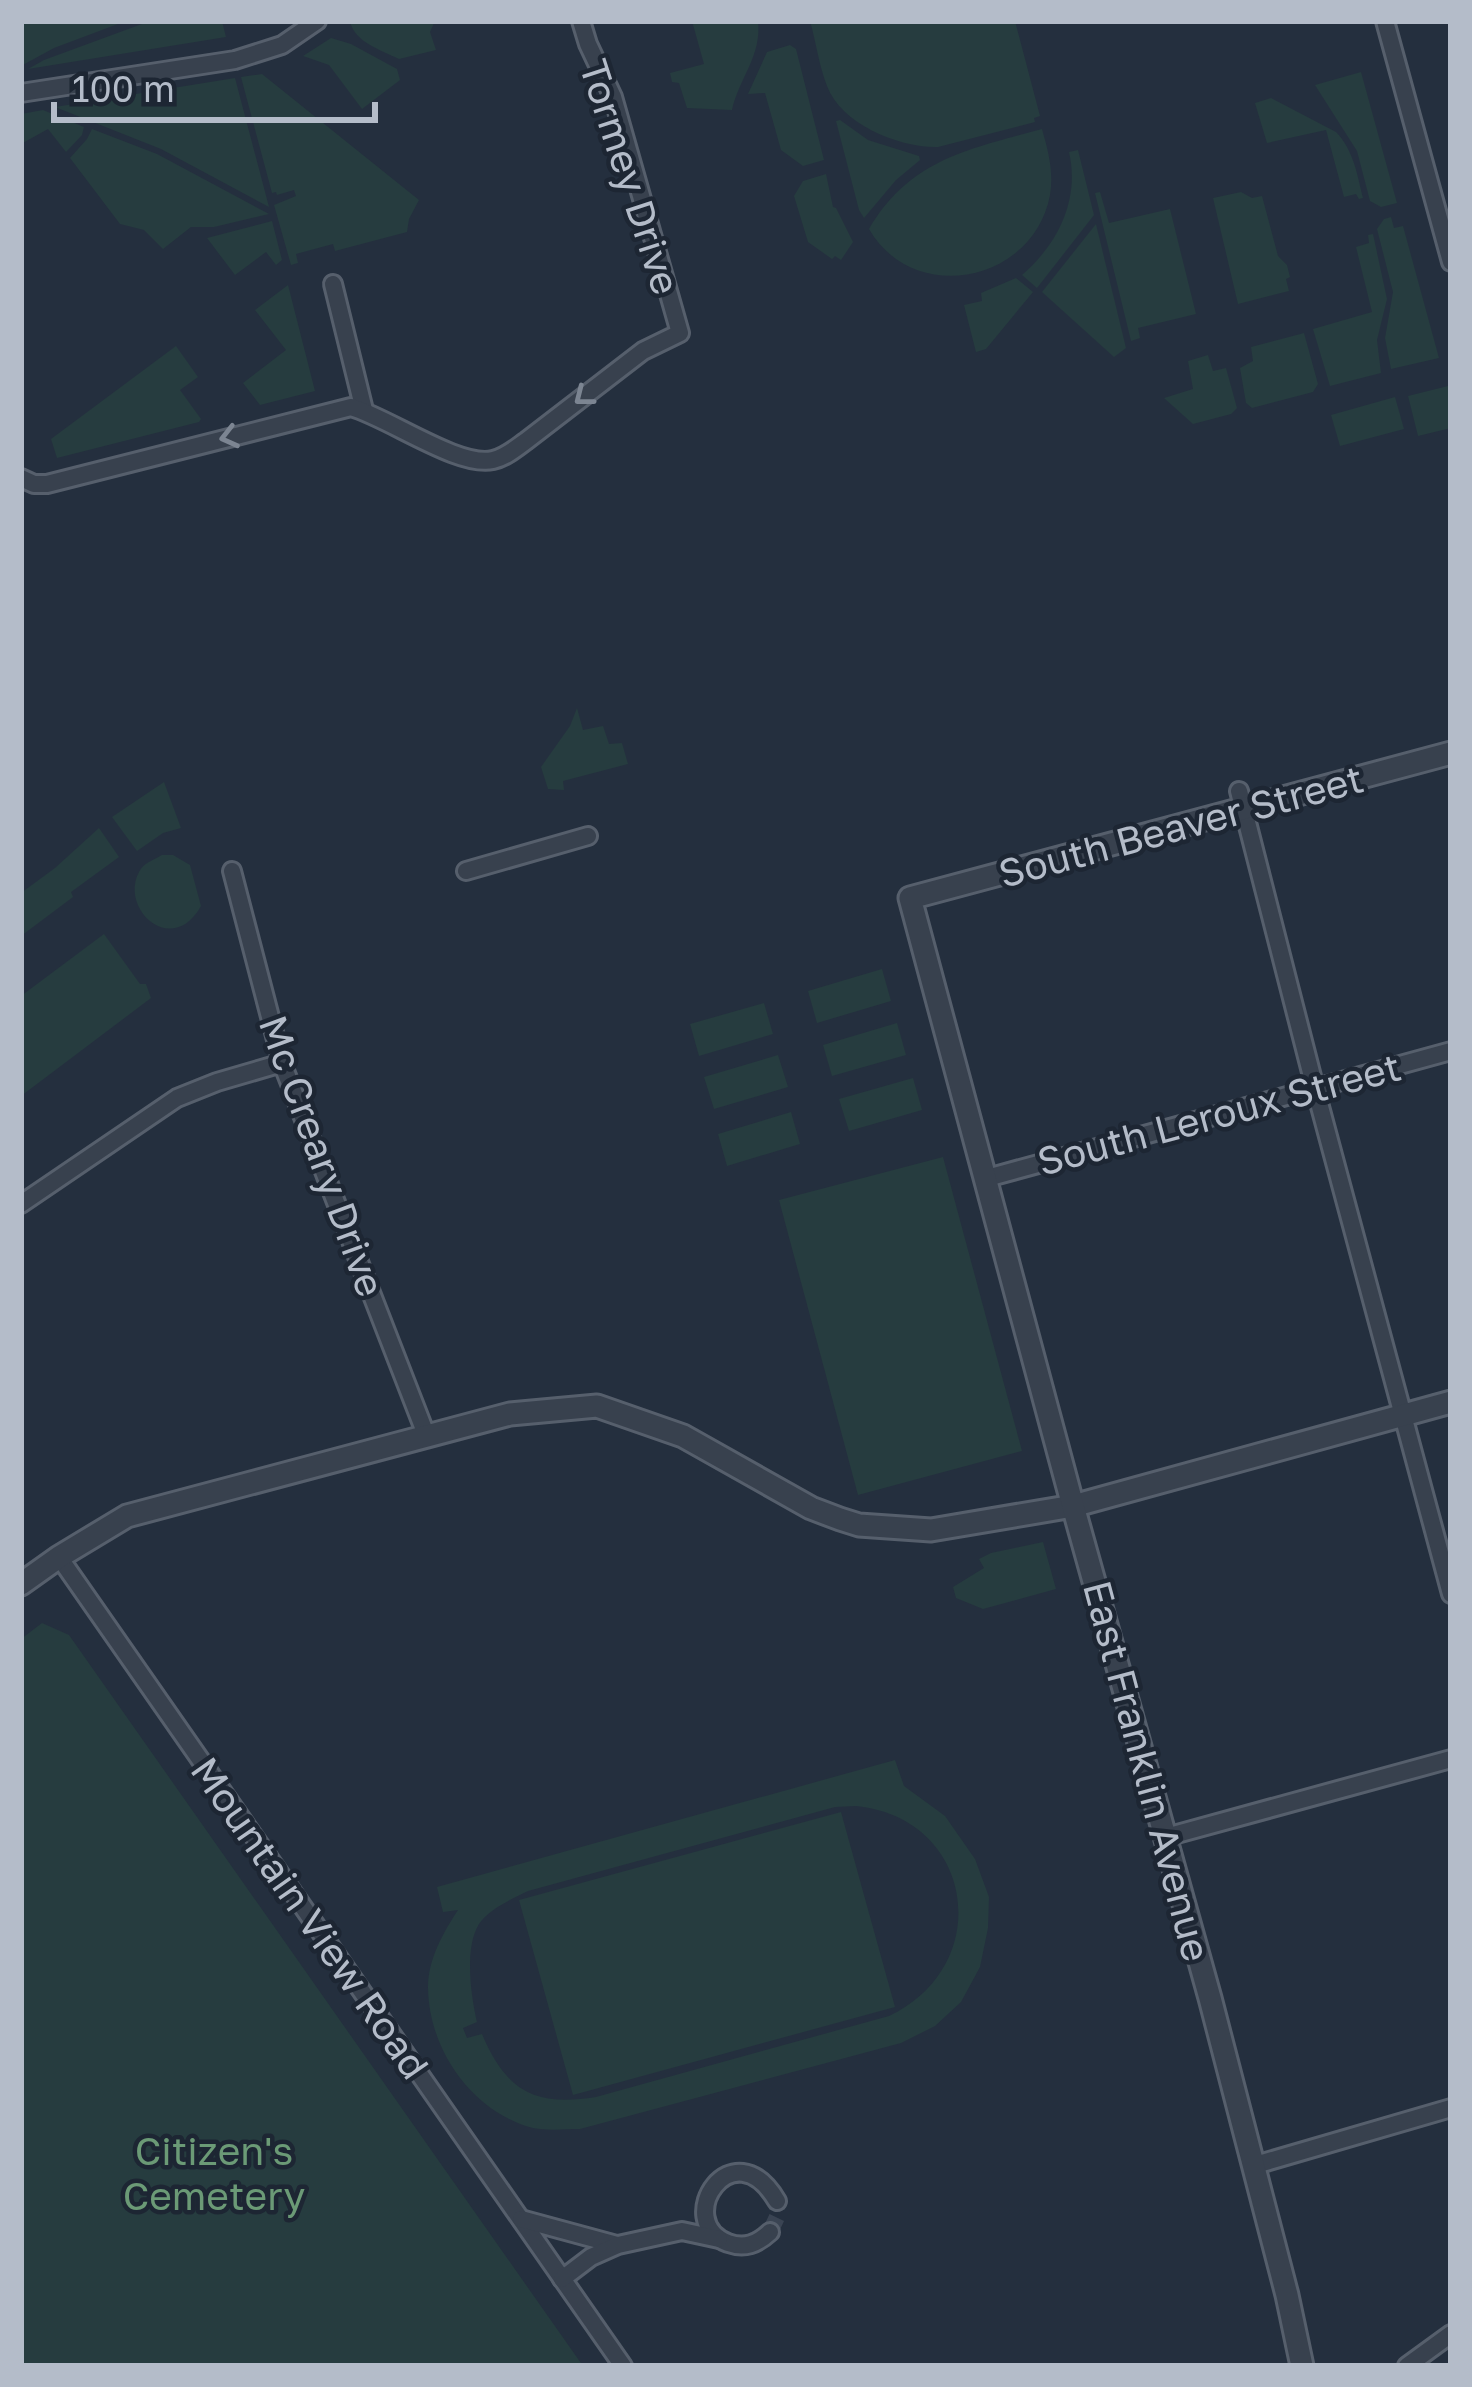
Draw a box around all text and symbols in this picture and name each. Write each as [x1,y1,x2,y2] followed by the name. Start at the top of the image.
[54,48,375,122] scale bar
[570,54,691,300] street label: Tormey Drive
[72,67,175,110] text: 100 m
[575,383,597,404] one-way arrow
[219,422,240,447] one-way arrow
[993,754,1368,897] street label: South Beaver Street
[250,1009,395,1303] street label: Mc Creary Drive
[1032,1042,1406,1185] street label: South Leroux Street
[1074,1576,1221,1966] street label: East Franklin Avenue
[182,1748,439,2088] street label: Mountain View Road
[123,2127,306,2219] park label: Citizen's Cemetery

